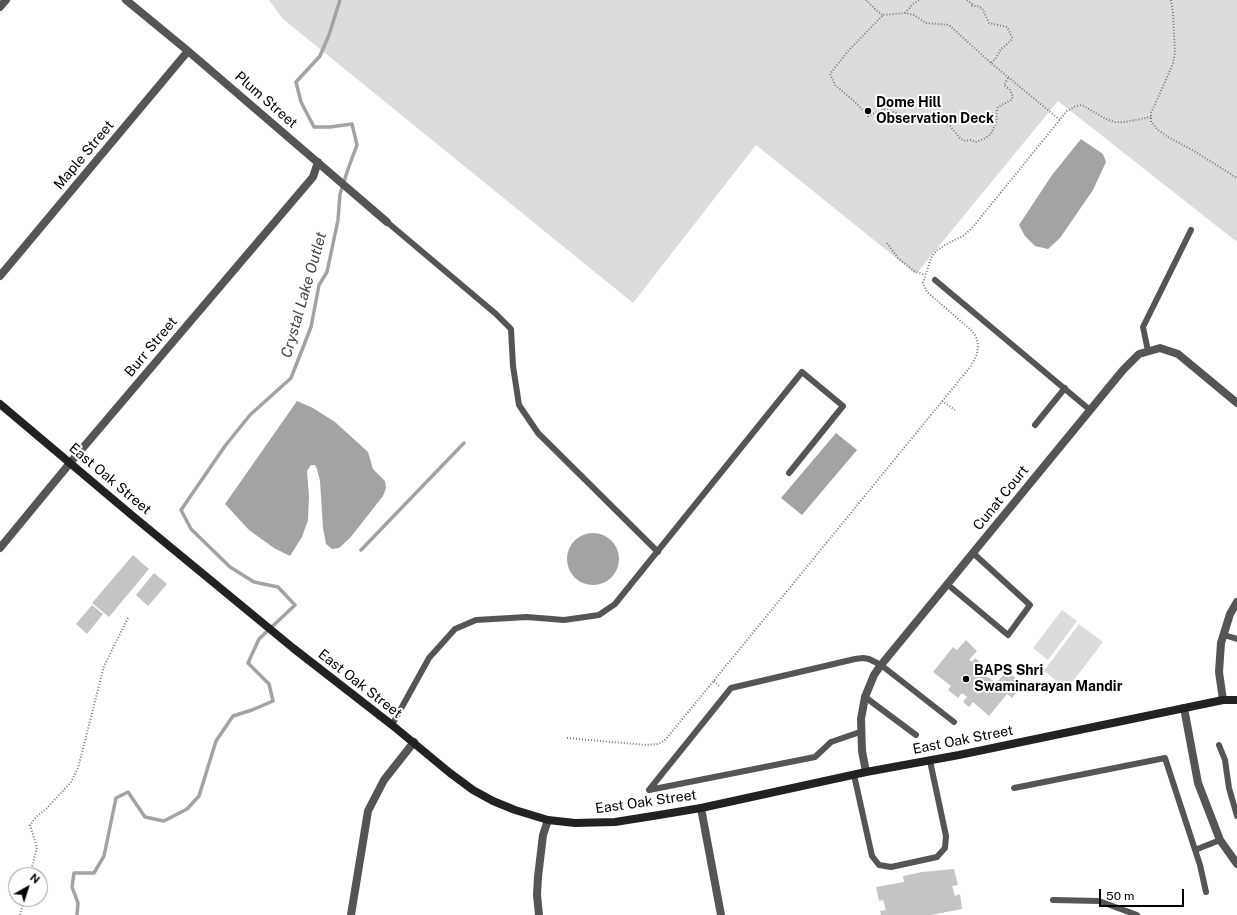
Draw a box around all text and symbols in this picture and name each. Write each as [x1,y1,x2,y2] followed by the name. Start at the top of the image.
[231,68,301,132] street label: Plum Street
[876,95,994,128] place label: Dome Hill Observation Deck
[863,106,873,116] marker: Dome Hill Observation Deck
[50,117,118,193] street label: Maple Street
[277,230,331,360] water label: Crystal Lake Outlet
[121,314,181,380] street label: Burr Street
[66,440,154,518] street label: East Oak Street
[970,462,1032,534] street label: Cunat Court
[315,646,405,722] street label: East Oak Street
[974,663,1122,696] place label: BAPS Shri Swaminarayan Mandir
[961,674,971,684] marker: BAPS Shri Swaminarayan Mandir
[911,722,1015,758] street label: East Oak Street
[594,787,698,817] street label: East Oak Street
[8,867,48,907] north arrow
[28,871,42,886] text: N
[1101,881,1186,907] scale bar
[1106,889,1134,903] text: 50 m

